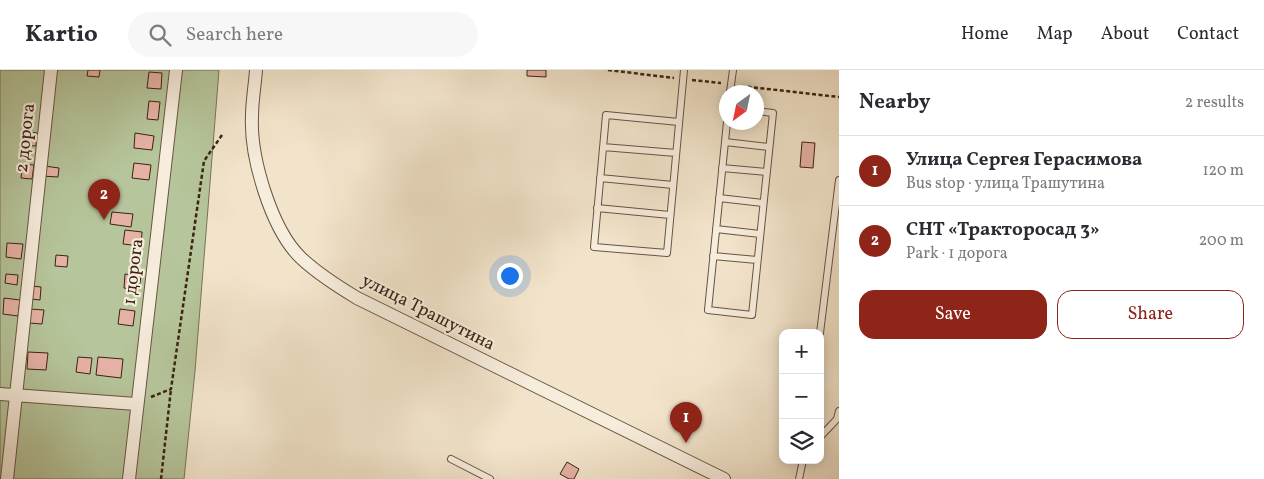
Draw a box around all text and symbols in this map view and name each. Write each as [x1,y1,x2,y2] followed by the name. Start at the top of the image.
[128,12,478,57] search box
[25,18,98,52] text: Kartio
[146,21,174,49] icon: search
[186,22,283,48] text: Search here
[961,22,1009,47] text: Home
[1037,22,1073,47] text: Map
[1101,22,1149,47] text: About
[1177,22,1239,47] text: Contact
[719,85,764,130] north arrow
[859,88,930,117] text: Nearby
[1185,92,1244,114] text: 2 results
[10,102,42,174] street label: 2 дорога
[906,147,1142,173] text: Улица Сергея Герасимова
[872,160,878,182] text: 1
[1202,160,1244,182] text: 120 m
[906,173,1105,195] text: Bus stop · улица Трашутина
[88,179,120,220] pin: 2
[906,217,1100,243] text: СНТ «Тракторосад 3»
[871,230,879,252] text: 2
[1199,230,1244,252] text: 200 m
[118,237,150,307] street label: 1 дорога
[906,243,1008,265] text: Park · 1 дорога
[497,263,523,289] your location
[357,269,499,357] street label: улица Трашутина
[859,290,1047,339] button: Save
[1057,290,1244,339] button: Share
[779,329,824,464] map controls
[779,329,824,374] button: +
[779,374,824,419] button: −
[670,402,702,443] pin: 1
[779,419,824,464] button: layers

